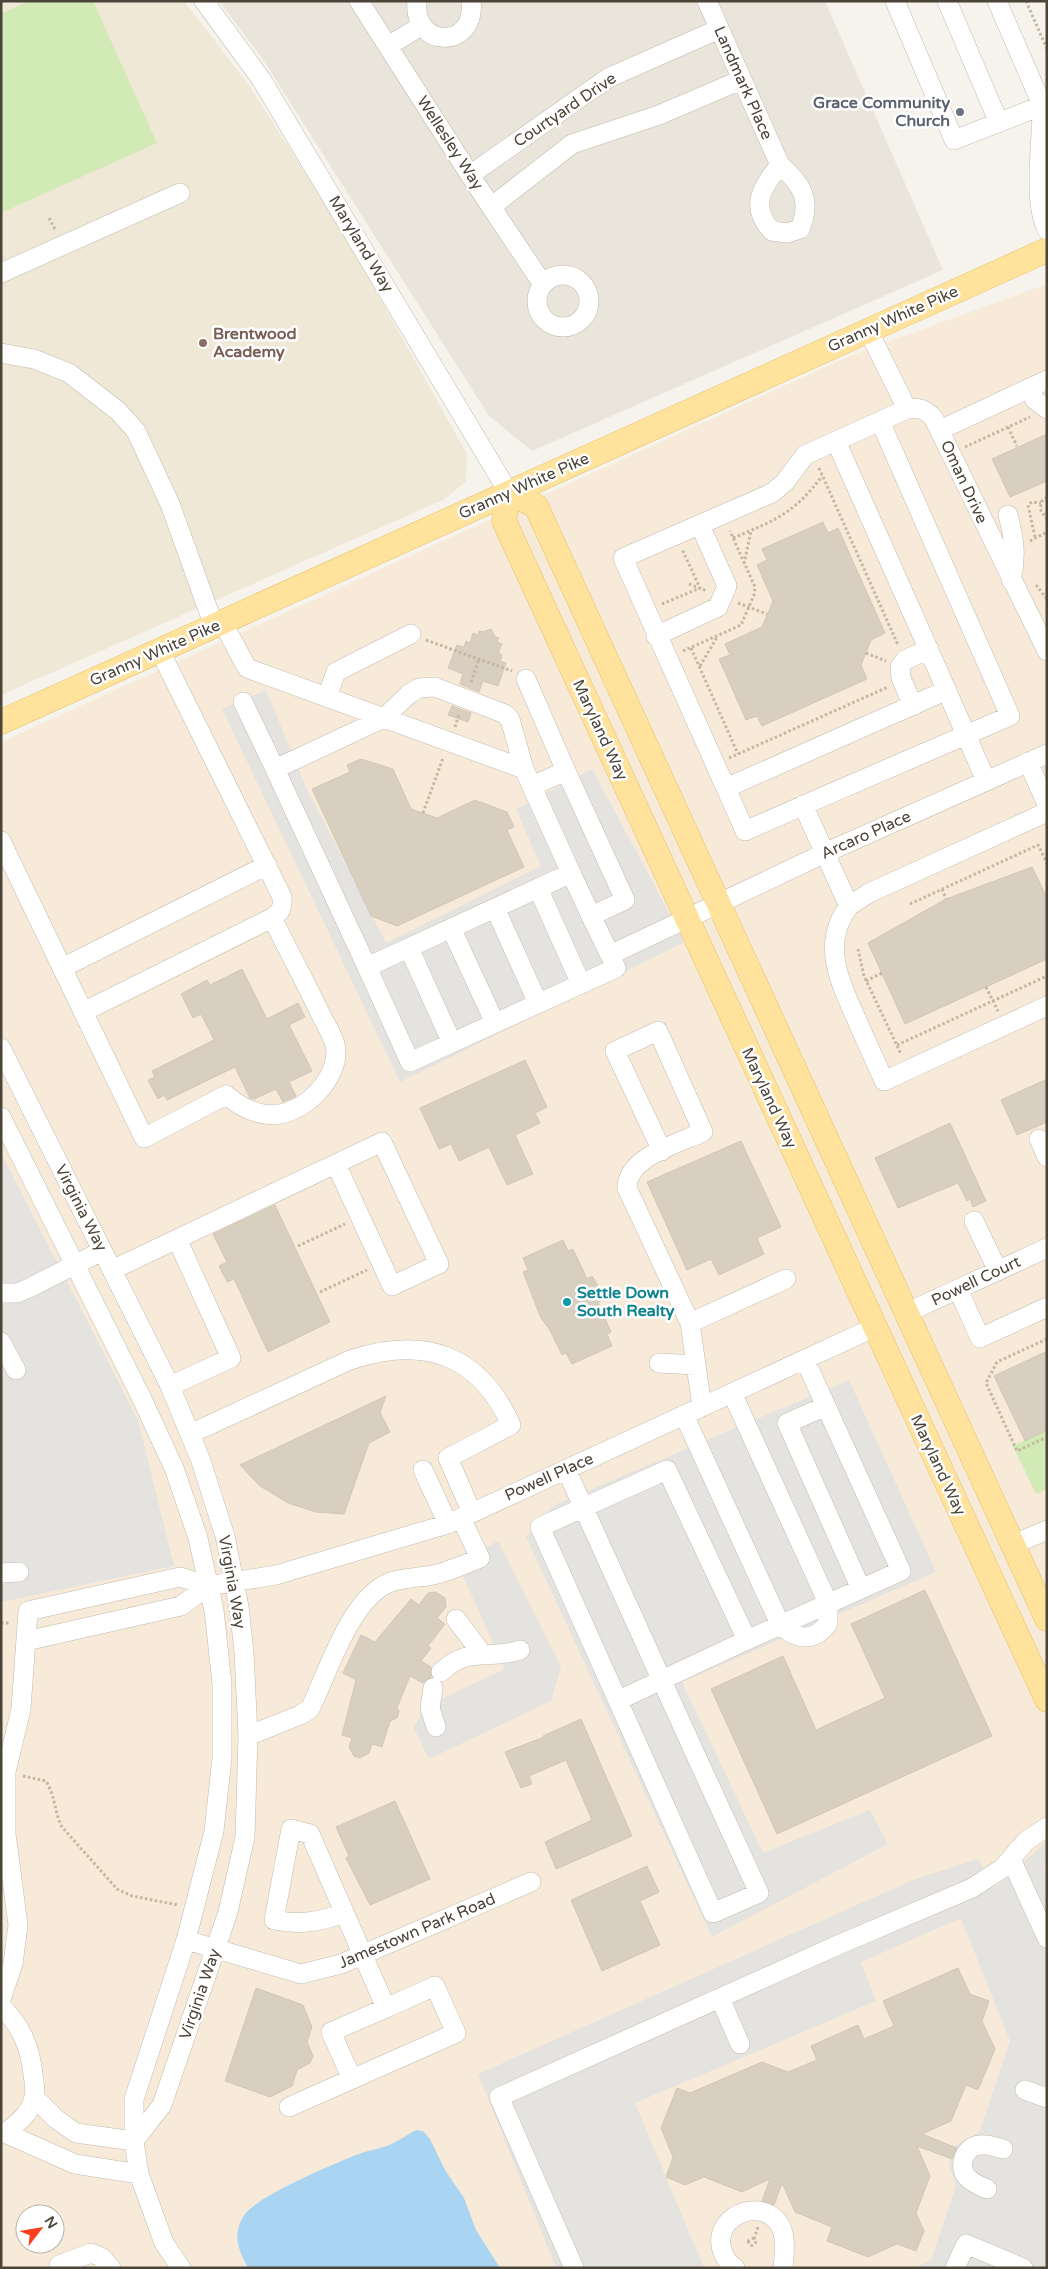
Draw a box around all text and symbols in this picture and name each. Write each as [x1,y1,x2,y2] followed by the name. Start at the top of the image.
[709,23,777,143] street label: Landmark Place
[510,68,620,152] street label: Courtyard Drive
[412,92,488,194] street label: Wellesley Way
[813,93,950,131] place label: Grace Community Church
[954,106,966,118] marker: Grace Community Church
[324,192,398,296] street label: Maryland Way
[825,281,961,357] street label: Granny White Pike
[213,324,297,362] place label: Brentwood Academy
[197,337,209,349] marker: Brentwood Academy
[936,437,992,527] street label: Oman Drive
[456,448,592,524] street label: Granny White Pike
[87,615,223,691] street label: Granny White Pike
[568,676,632,784] street label: Maryland Way
[818,806,914,864] street label: Arcaro Place
[737,1044,801,1152] street label: Maryland Way
[51,1161,112,1255] street label: Virginia Way
[928,1252,1024,1310] street label: Powell Court
[577,1283,675,1321] place label: Settle Down South Realty
[561,1296,573,1308] marker: Settle Down South Realty
[906,1411,970,1519] street label: Maryland Way
[502,1449,596,1505] street label: Powell Place
[214,1534,250,1631] street label: Virginia Way
[336,1889,498,1973] street label: Jamestown Park Road
[175,1946,225,2042] street label: Virginia Way
[15,2204,65,2254] north arrow
[41,2213,61,2232] text: N

